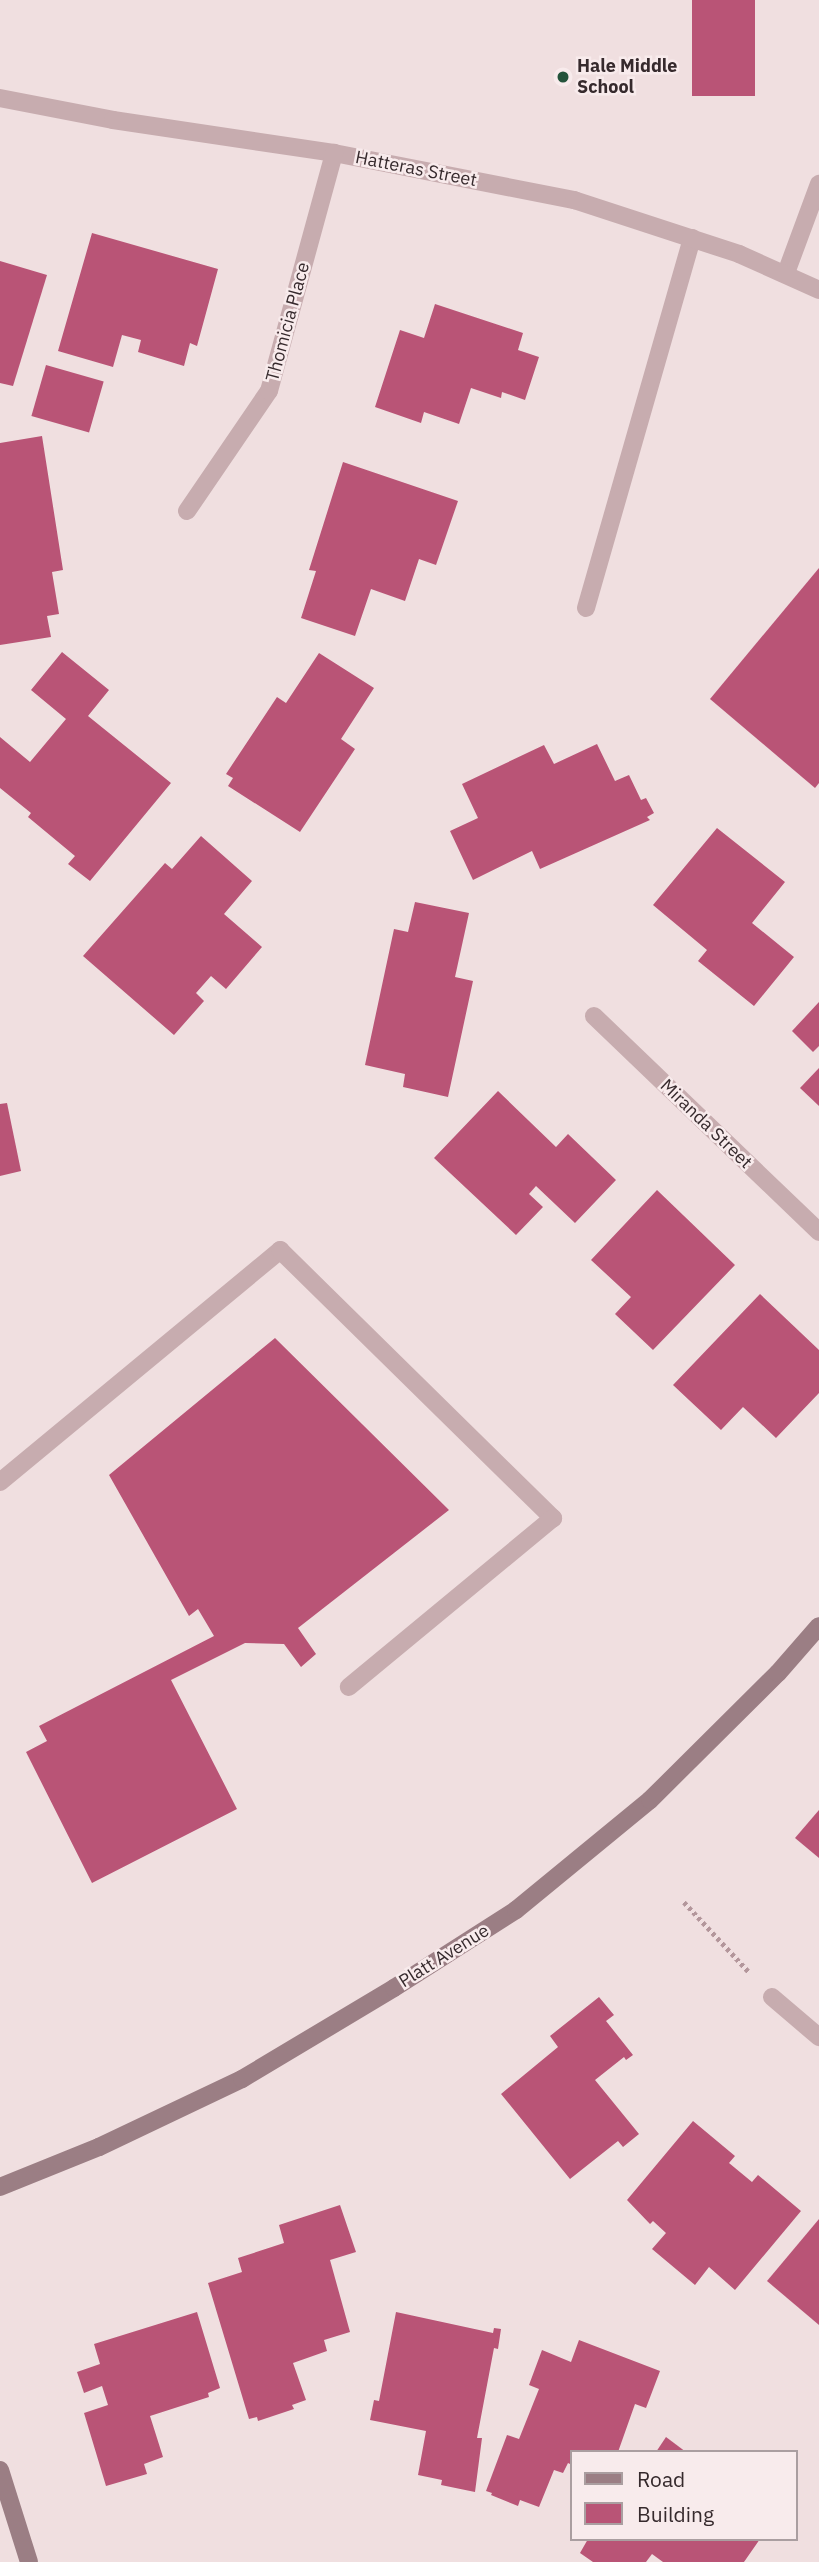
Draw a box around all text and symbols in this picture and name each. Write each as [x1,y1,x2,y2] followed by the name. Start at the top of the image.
[577,56,677,98] place label: Hale Middle School
[555,69,571,85] marker: Hale Middle School
[353,147,479,191] street label: Hatteras Street
[262,260,314,384] street label: Thomicia Place
[656,1075,756,1173] street label: Miranda Street
[395,1920,493,1992] street label: Platt Avenue
[570,2450,798,2541] legend
[637,2465,685,2493] text: Road
[637,2500,714,2528] text: Building

